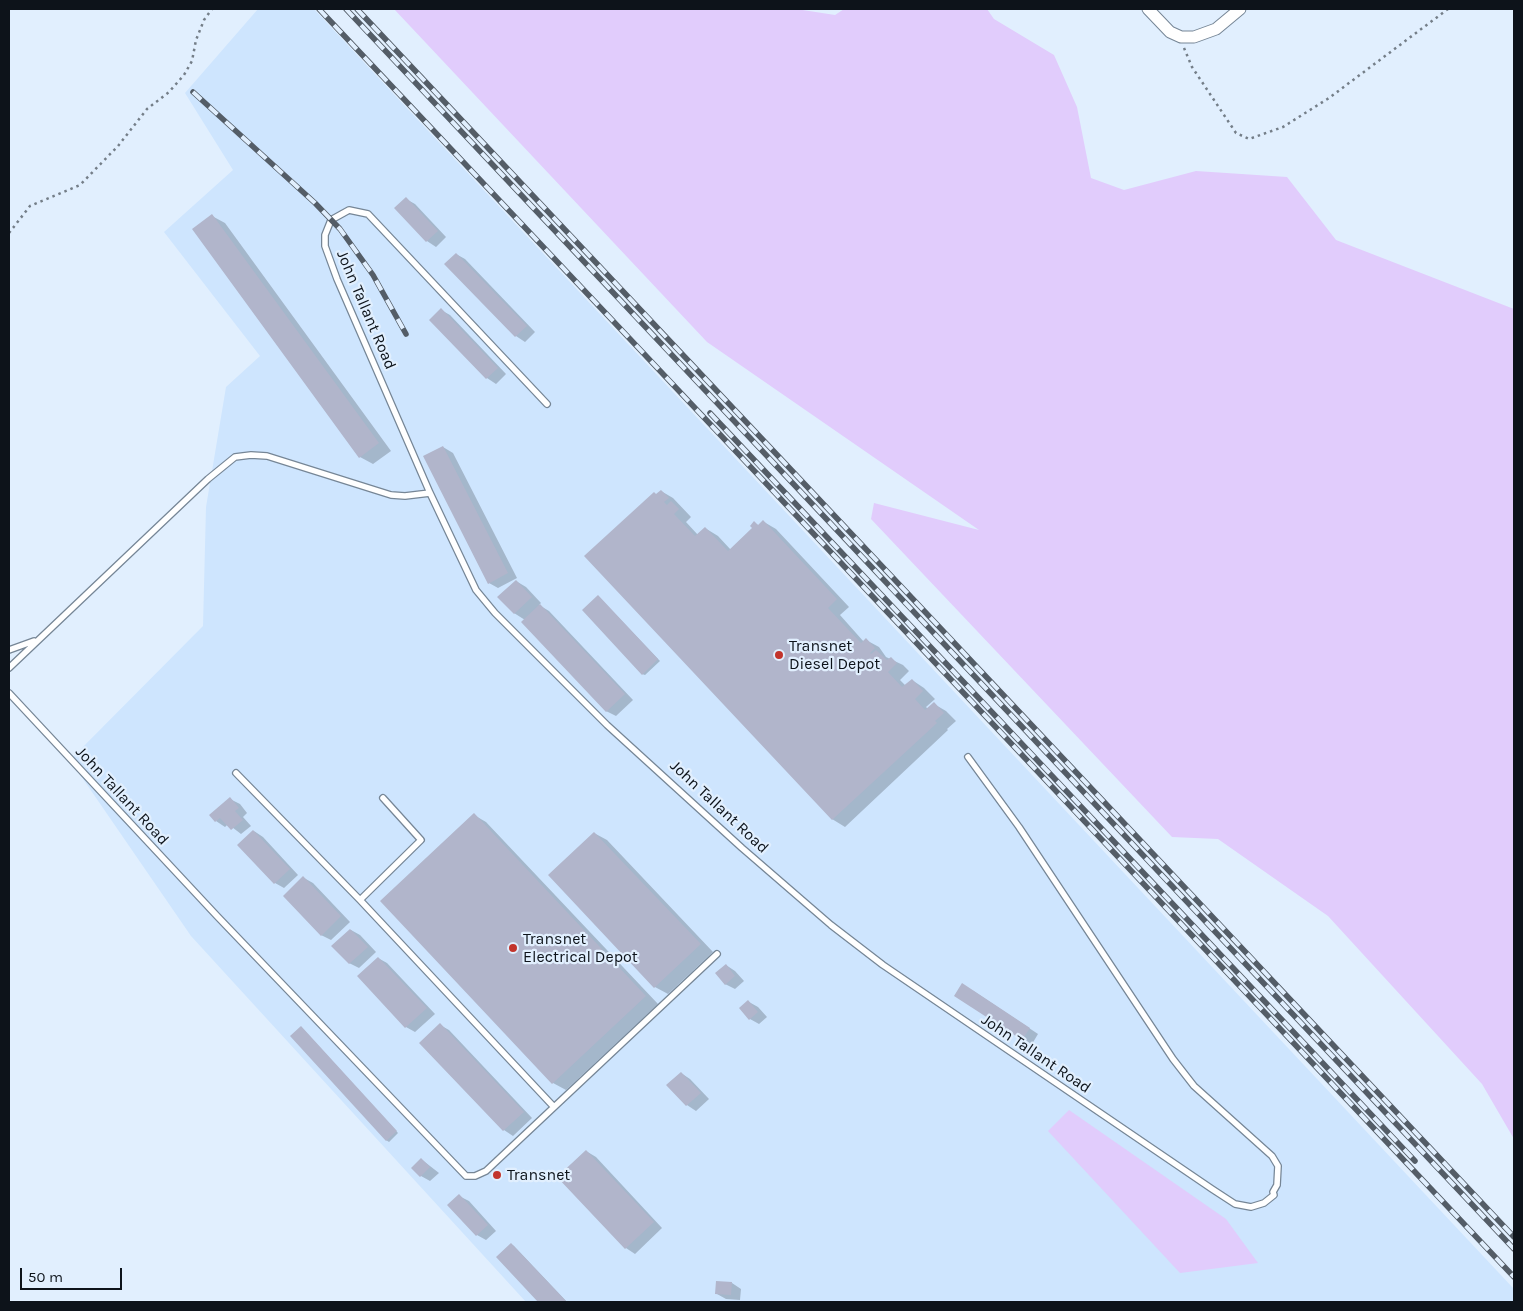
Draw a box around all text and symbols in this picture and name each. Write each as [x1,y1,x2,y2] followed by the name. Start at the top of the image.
[332,247,400,373] street label: John Tallant Road
[789,636,880,674] place label: Transnet Diesel Depot
[773,649,785,661] marker: Transnet Diesel Depot
[71,743,173,849] street label: John Tallant Road
[666,756,772,858] street label: John Tallant Road
[523,929,638,967] place label: Transnet Electrical Depot
[507,942,519,954] marker: Transnet Electrical Depot
[978,1010,1094,1098] street label: John Tallant Road
[507,1165,570,1185] place label: Transnet
[491,1169,503,1181] marker: Transnet
[22,1258,125,1290] scale bar
[28,1268,63,1286] text: 50 m

